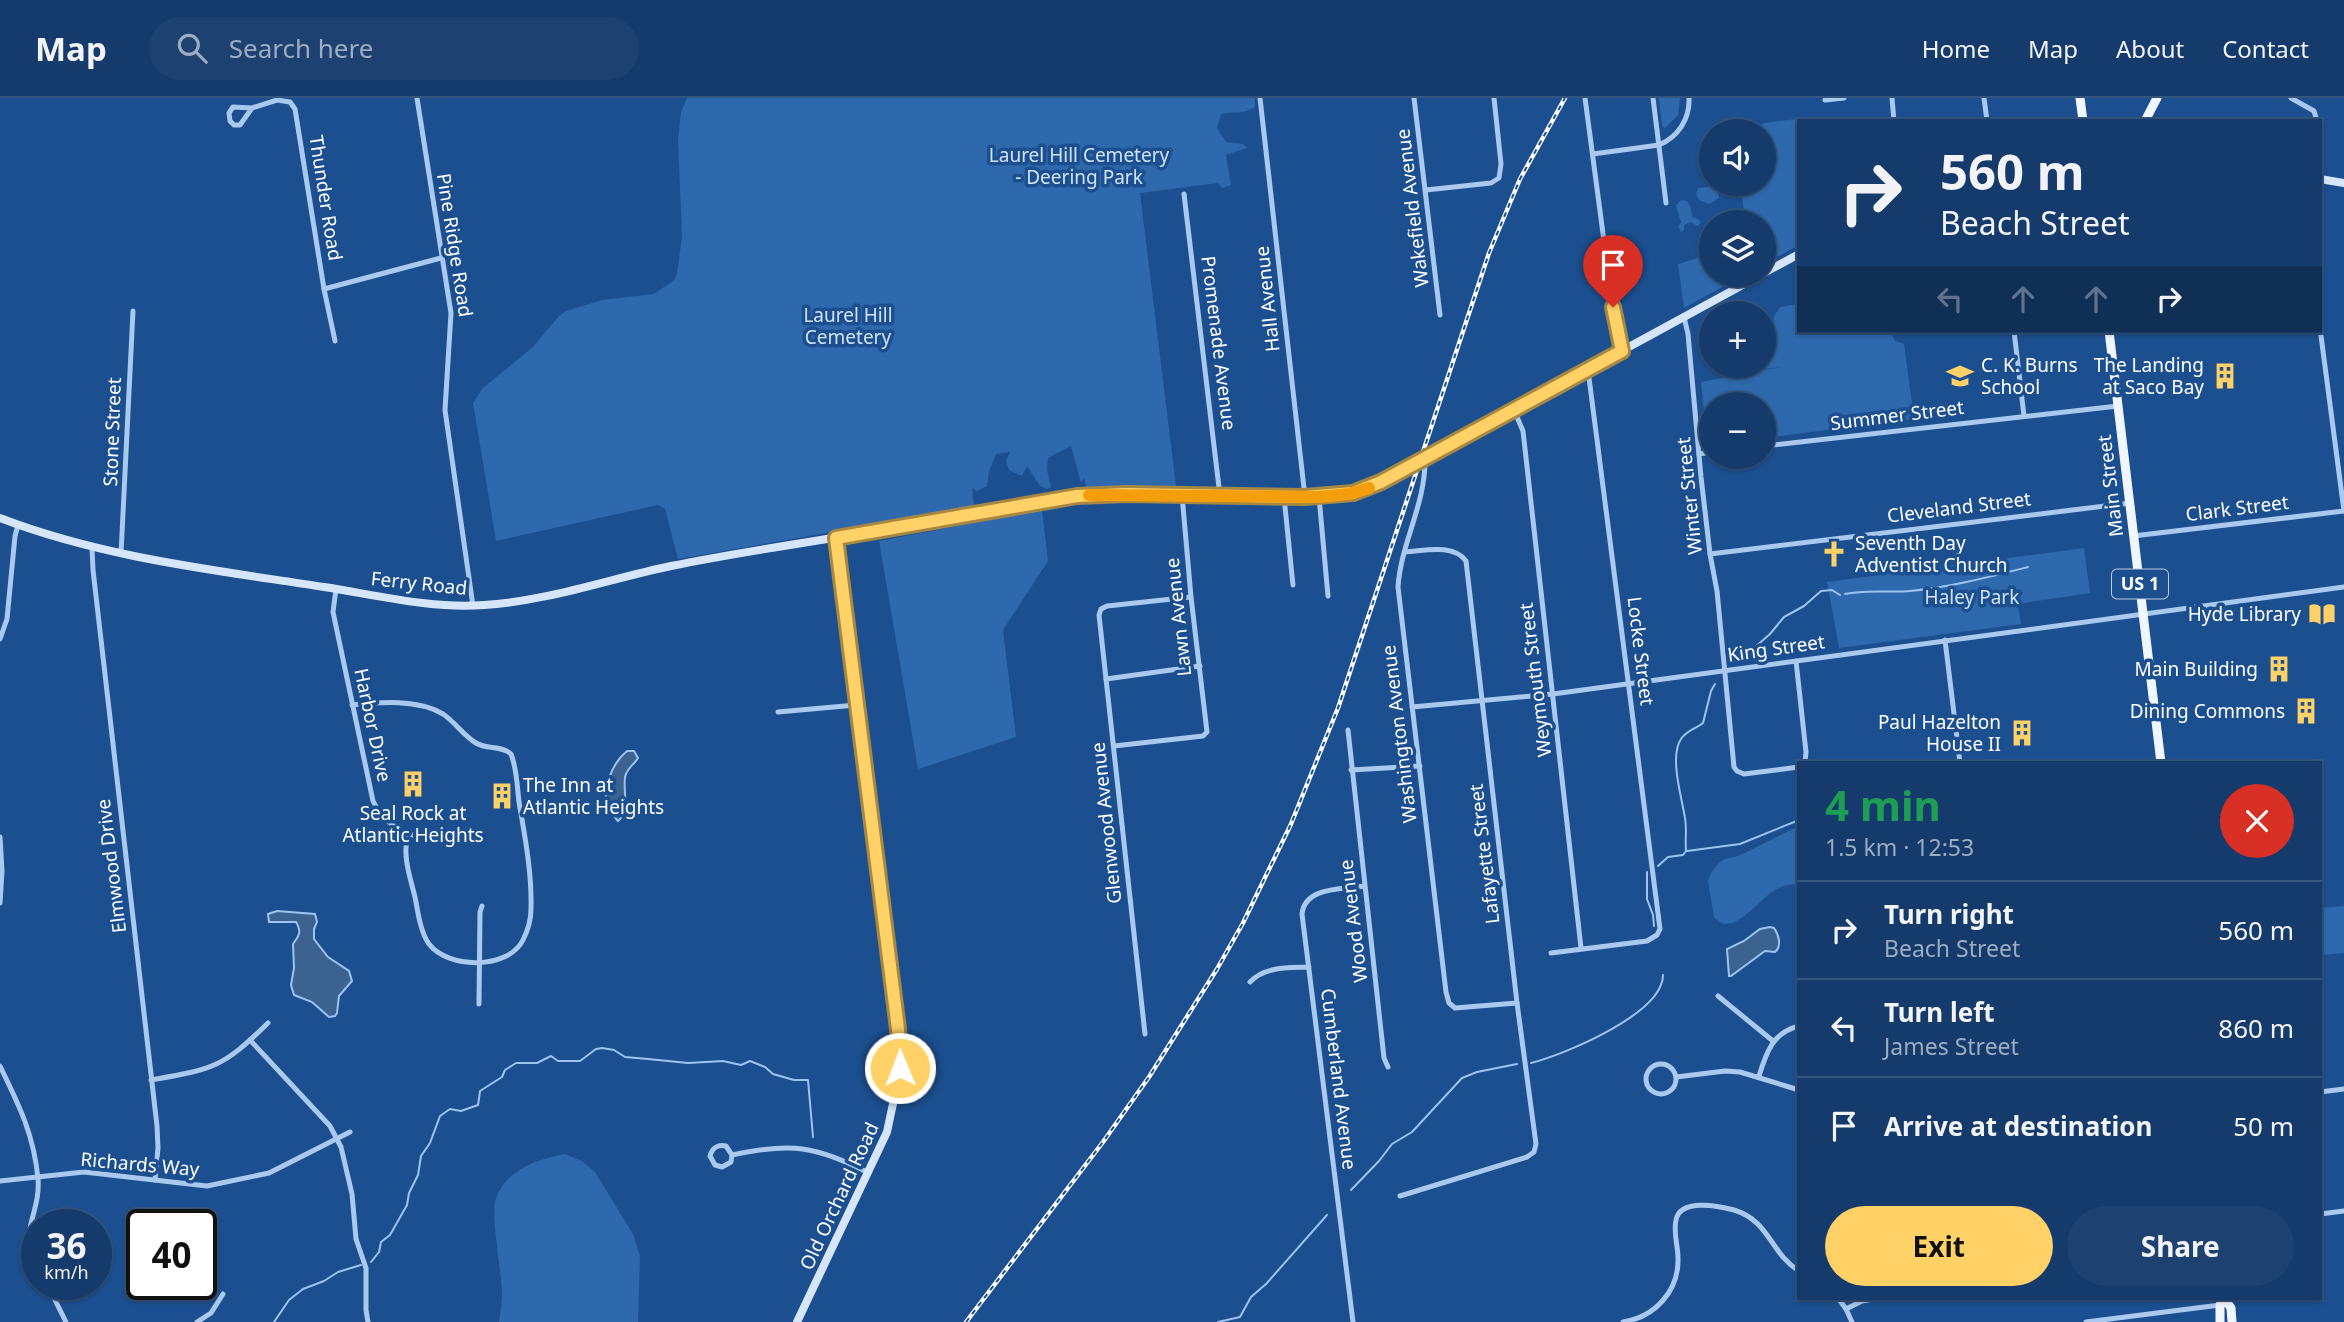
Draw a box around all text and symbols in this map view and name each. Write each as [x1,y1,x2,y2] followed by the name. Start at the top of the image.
[149,17,639,80] search box
[35,26,107,71] text: Map
[173,29,211,67] icon: search
[229,30,373,66] text: Search here
[1922,32,1990,65] text: Home
[2028,32,2078,65] text: Map
[2116,32,2184,65] text: About
[2222,32,2309,65] text: Contact
[1699,119,1776,469] map controls
[1699,119,1776,196] button: sound
[1389,127,1435,289] street label: Wakefield Avenue
[303,133,349,263] street label: Thunder Road
[1940,138,2085,204] text: 560 m
[989,142,1170,190] park label: Laurel Hill Cemetery - Deering Park
[1825,147,1916,238] icon: right
[431,171,479,319] street label: Pine Ridge Road
[1940,201,2130,244] text: Beach Street
[1699,210,1776,287] button: layers
[1583,235,1643,307] pin
[1249,245,1285,353] street label: Hall Avenue
[1594,246,1632,284] icon: arrive
[1195,254,1243,432] street label: Promenade Avenue
[1931,280,1969,318] icon: left
[2004,280,2042,318] icon: ahead
[2077,280,2115,318] icon: ahead
[2150,280,2188,318] icon: right
[1699,301,1776,378] button: +
[803,302,893,350] park label: Laurel Hill Cemetery
[1981,352,2078,400] place label: C. K. Burns School
[2094,352,2204,400] place label: The Landing at Saco Bay
[1945,361,1975,391] school or university icon: C. K. Burns School
[2210,361,2240,391] building icon: The Landing at Saco Bay
[97,377,127,487] street label: Stone Street
[1699,392,1776,469] button: −
[1829,394,1965,436] street label: Summer Street
[2091,433,2129,538] street label: Main Street
[1670,436,1708,556] street label: Winter Street
[1886,485,2032,529] street label: Cleveland Street
[2184,489,2290,527] street label: Clark Street
[1855,530,2007,578] place label: Seventh Day Adventist Church
[1819,539,1849,569] church icon: Seventh Day Adventist Church
[1159,556,1197,678] street label: Lawn Avenue
[370,565,468,601] street label: Ferry Road
[2112,570,2168,598] road number: US 1
[1925,584,2019,610] park label: Haley Park
[1621,595,1661,707] street label: Locke Street
[2307,599,2337,629] library icon: Hyde Library
[1513,601,1557,758] street label: Weymouth Street
[2188,601,2301,627] place label: Hyde Library
[1726,628,1827,668] street label: King Street
[1375,644,1423,824] street label: Washington Avenue
[2264,654,2294,684] building icon: Main Building
[2135,656,2258,682] place label: Main Building
[348,666,398,784] street label: Harbor Drive
[2291,696,2321,726] building icon: Dining Commons
[2130,698,2285,724] place label: Dining Commons
[1878,709,2001,757] place label: Paul Hazelton House II
[2007,718,2037,748] building icon: Paul Hazelton House II
[1085,741,1127,905] street label: Glenwood Avenue
[398,769,428,799] building icon: Seal Rock at Atlantic Heights
[523,772,664,820] place label: The Inn at Atlantic Heights
[1825,776,1941,833] text: 4 min
[487,781,517,811] building icon: The Inn at Atlantic Heights
[1463,782,1505,925] street label: Lafayette Street
[2220,784,2294,858] button: close
[90,798,132,934] street label: Elmwood Drive
[342,800,484,848] place label: Seal Rock at Atlantic Heights
[1825,831,1974,863] text: 1.5 km · 12:53
[1333,858,1373,984] street label: Wood Avenue
[1884,896,2014,932] text: Turn right
[1825,911,1863,949] icon: right
[2218,912,2294,948] text: 560 m
[1884,932,2020,964] text: Beach Street
[1315,987,1363,1171] street label: Cumberland Avenue
[1884,994,1995,1030] text: Turn left
[1825,1009,1863,1047] icon: left
[2218,1010,2294,1046] text: 860 m
[1884,1030,2019,1062] text: James Street
[863,1031,937,1105] position arrow
[1825,1107,1863,1145] icon: arrive
[1884,1108,2153,1144] text: Arrive at destination
[2233,1108,2294,1144] text: 50 m
[793,1118,885,1274] street label: Old Orchard Road
[80,1146,201,1182] street label: Richards Way
[1825,1206,2053,1286] button: Exit
[2067,1206,2294,1286] button: Share
[126,1209,217,1300] speed limit sign: 40
[46,1222,87,1269] text: 36
[44,1260,89,1284] text: km/h

